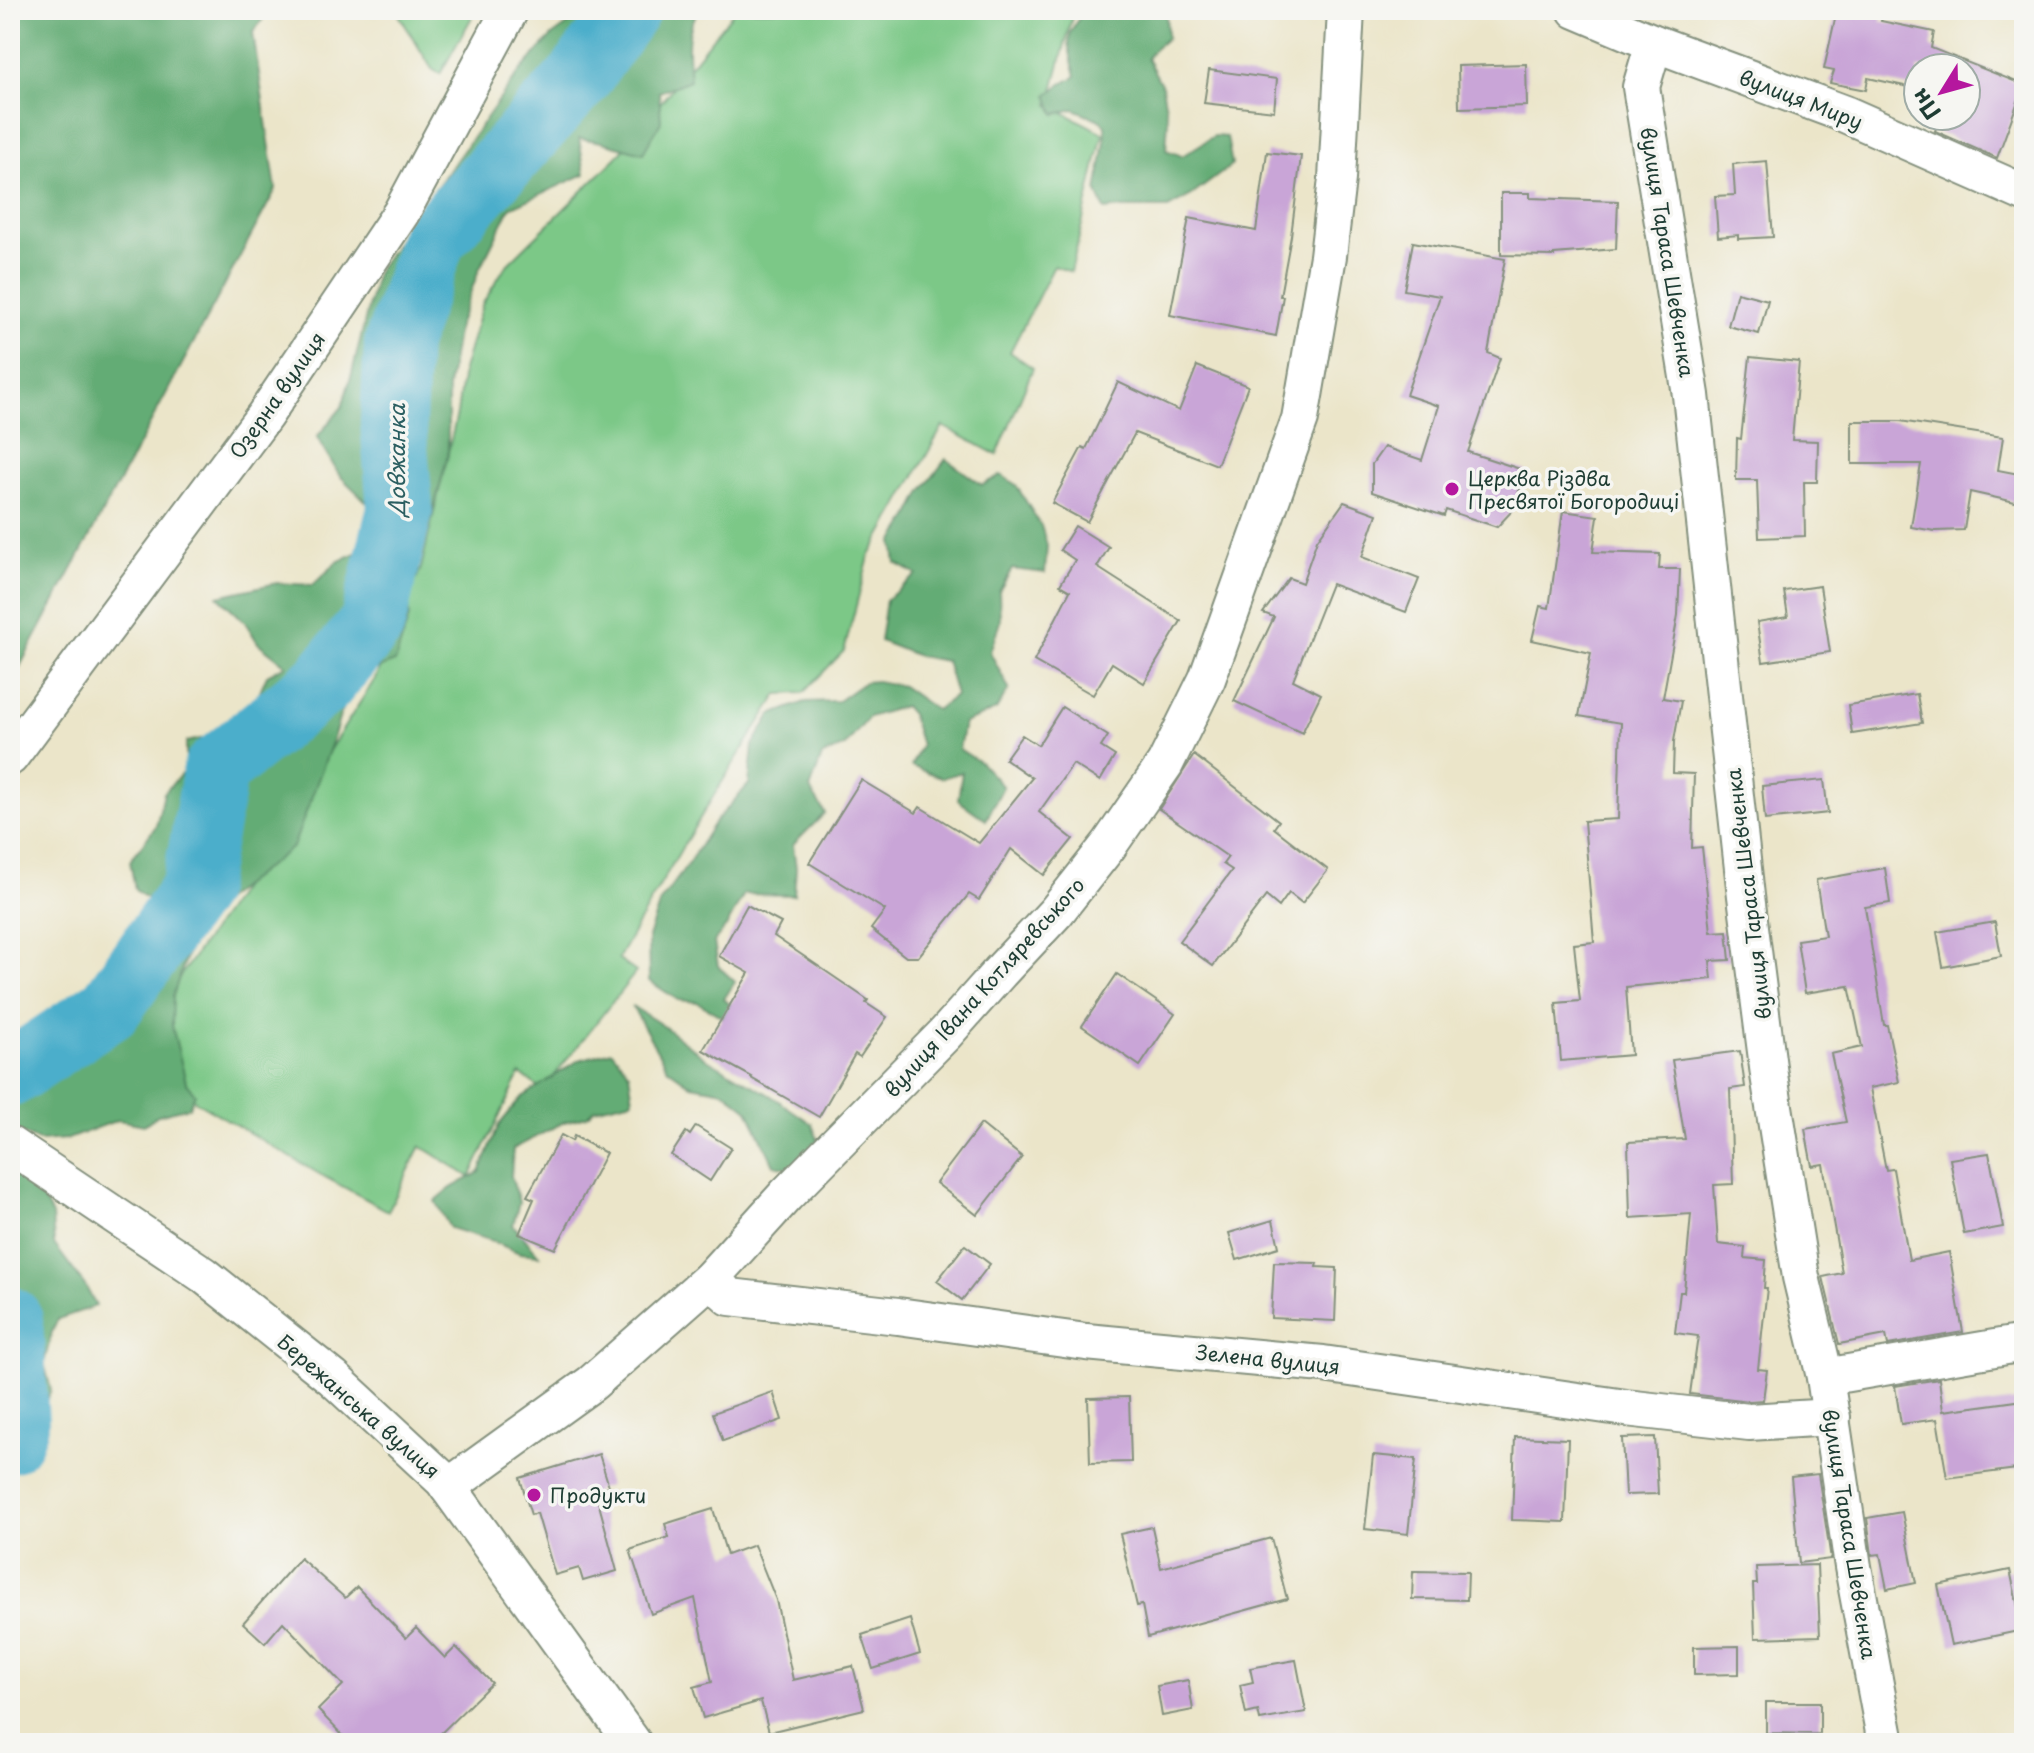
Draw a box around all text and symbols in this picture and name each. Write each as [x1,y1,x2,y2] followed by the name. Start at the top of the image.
[1902,52,1982,132] north arrow
[1735,62,1867,136] street label: вулиця Миру
[1902,82,1948,128] text: Пн
[1633,125,1703,380] street label: вулиця Тараса Шевченка
[222,325,332,465] street label: Озерна вулиця
[379,402,412,519] water label: Довжанка
[1468,463,1679,516] place label: Церква Різдва Пресвятої Богородиці
[1443,480,1461,498] marker: Церква Різдва Пресвятої Богородиці
[1718,766,1778,1021] street label: вулиця Тараса Шевченка
[877,870,1091,1104] street label: вулиця Івана Котляревського
[271,1327,447,1485] street label: Бережанська вулиця
[1195,1337,1341,1381] street label: Зелена вулиця
[1815,1407,1885,1662] street label: вулиця Тараса Шевченка
[550,1480,646,1510] place label: Продукти
[525,1486,543,1504] marker: Продукти

